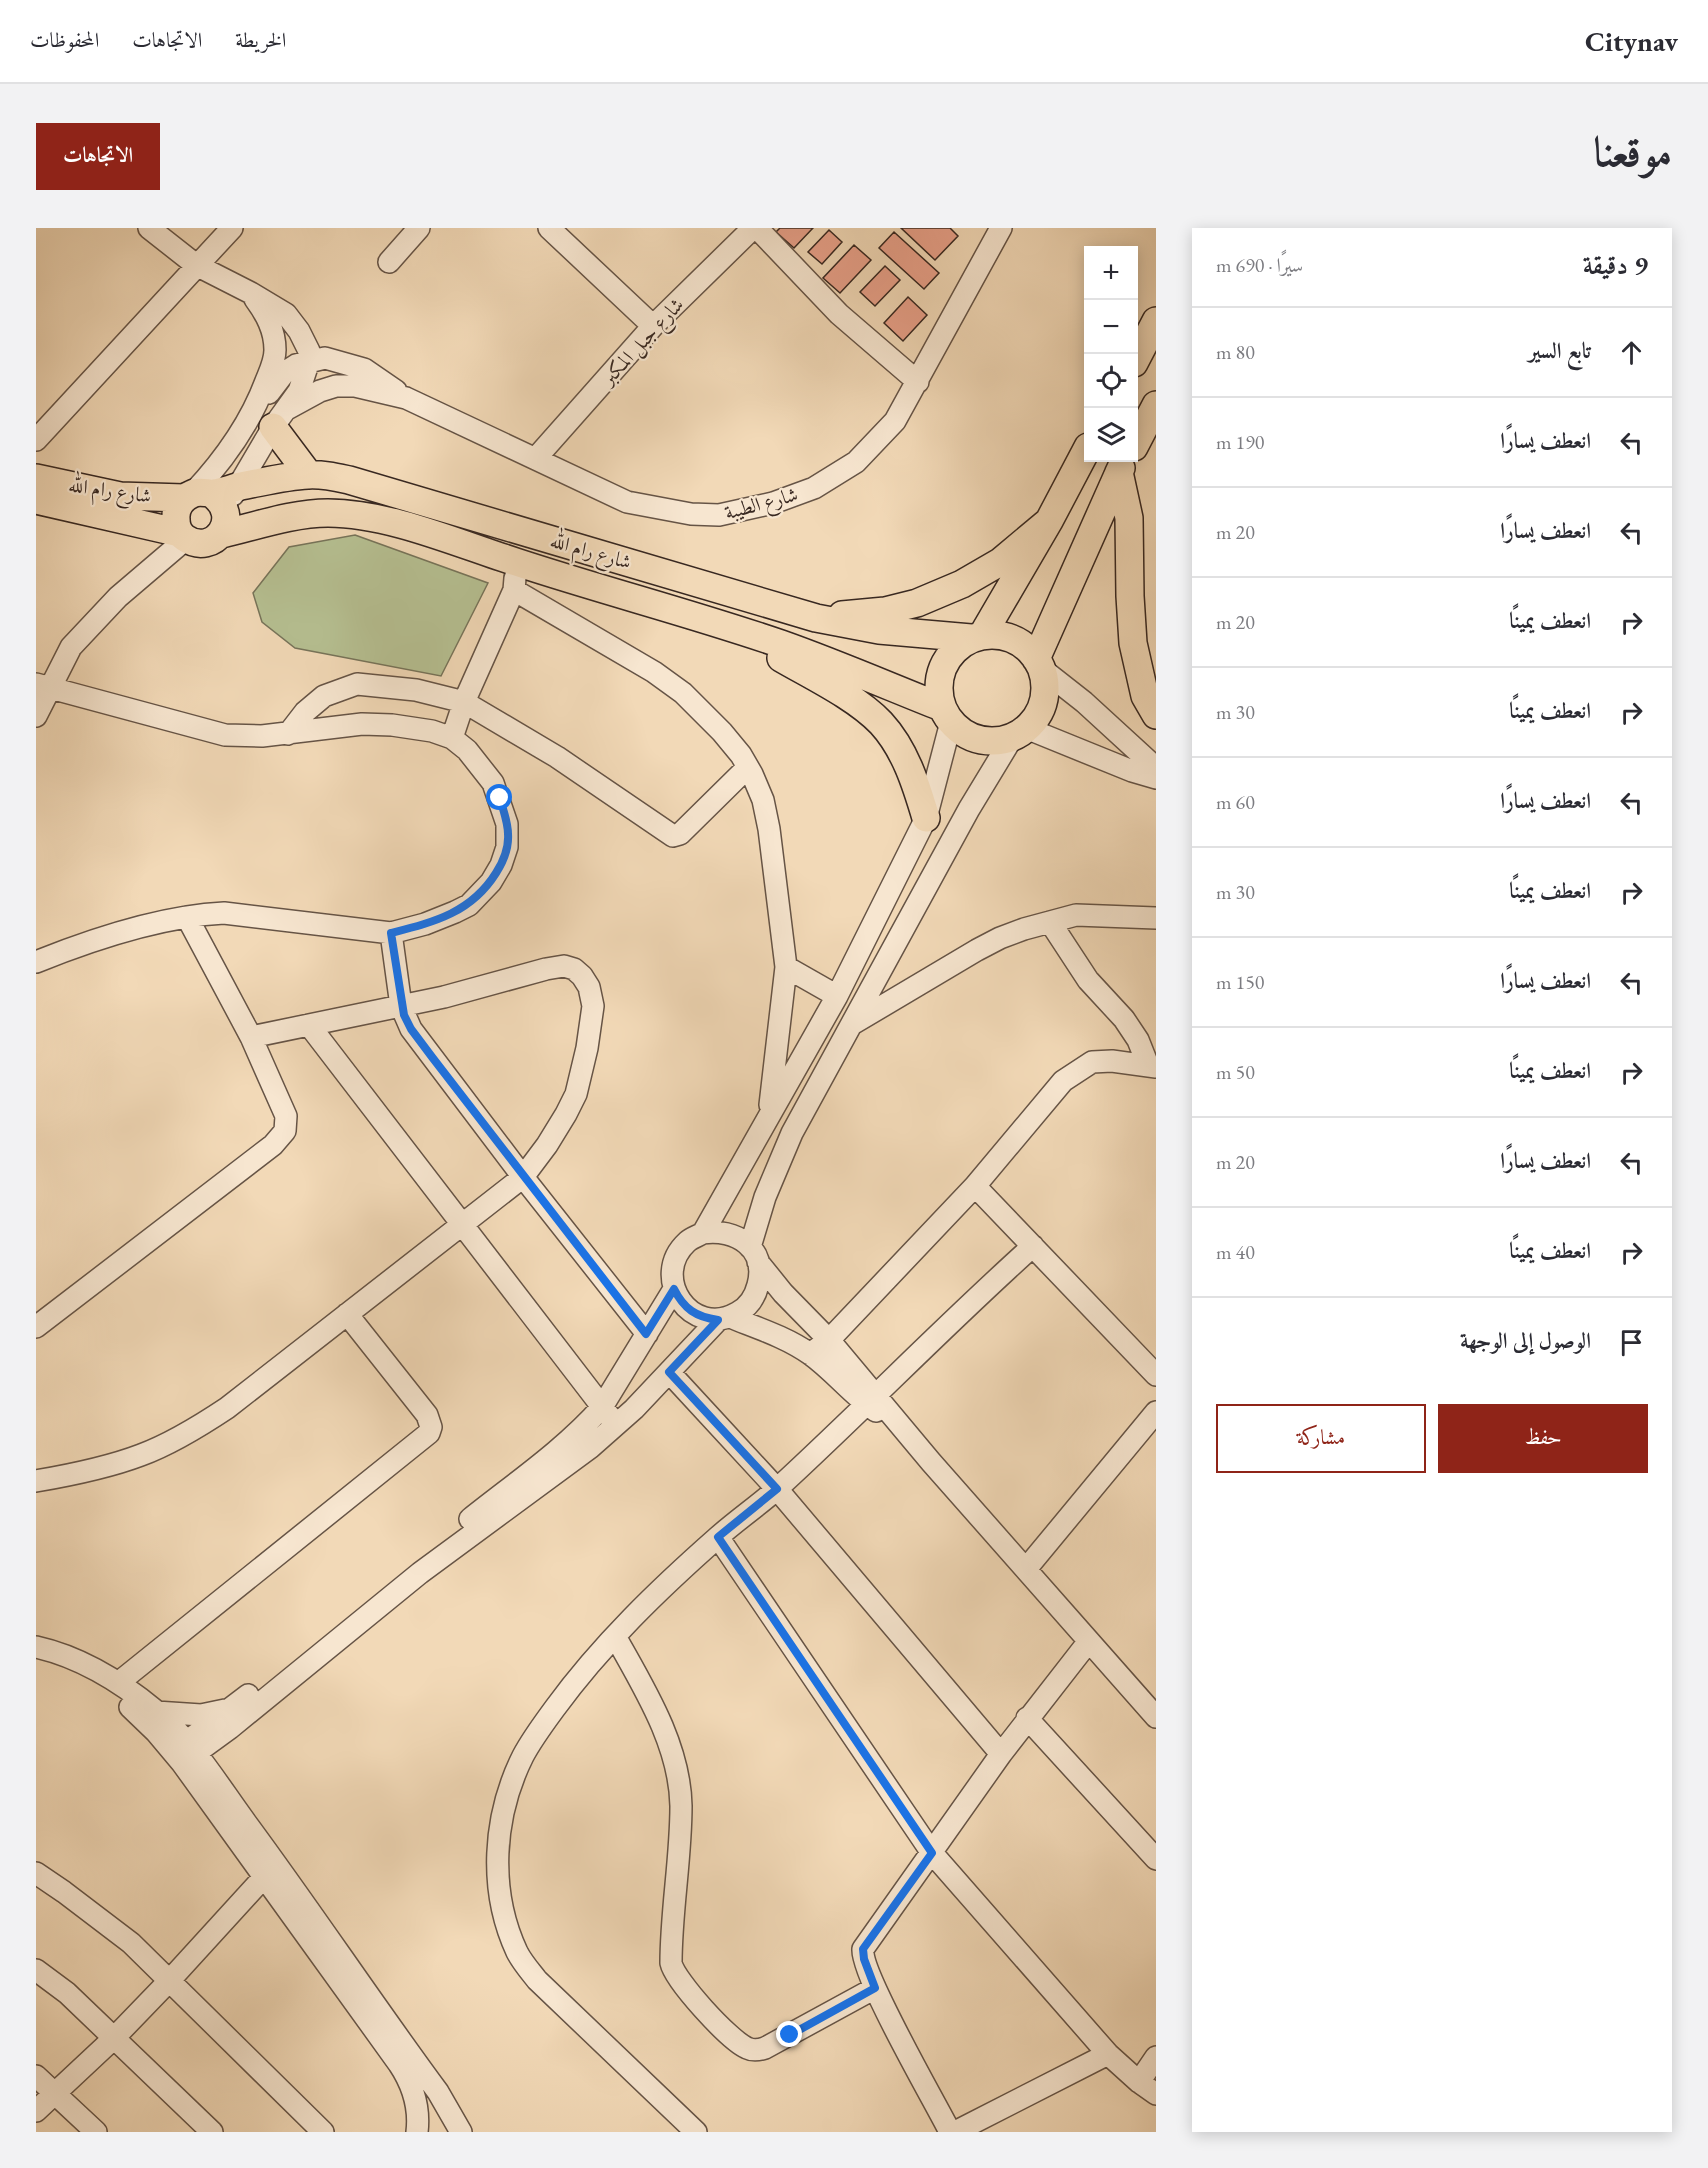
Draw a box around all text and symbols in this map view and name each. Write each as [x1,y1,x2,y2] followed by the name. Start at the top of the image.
[1585,23,1678,59] text: Citynav
[30,26,99,53] text: المحفوظات
[132,26,202,53] text: الاتجاهات
[235,26,286,53] text: الخريطة
[36,123,160,190] button: الاتجاهات
[1594,124,1672,179] text: موقعنا
[1084,246,1138,462] map controls
[1084,246,1138,300] button: +
[1583,248,1648,282] text: 9 دقيقة
[1216,252,1303,278] text: سيرًا · 690 m
[593,292,693,395] street label: شارع جبل المكبر
[1084,300,1138,354] button: −
[1528,336,1591,365] text: تابع السير
[1615,336,1648,369] icon: ahead
[1216,339,1255,365] text: 80 m
[1084,354,1138,408] button: locate
[1084,408,1138,462] button: layers
[1500,426,1591,455] text: انعطف يسارًا
[1615,426,1648,459] icon: left
[1216,429,1264,455] text: 190 m
[66,469,153,514] street label: شارع رام الله
[721,481,802,530] street label: شارع الطيبة
[1500,516,1591,545] text: انعطف يسارًا
[1615,516,1648,549] icon: left
[1216,519,1255,545] text: 20 m
[546,525,635,580] street label: شارع رام الله
[1509,606,1591,635] text: انعطف يمينًا
[1615,606,1648,639] icon: right
[1216,609,1255,635] text: 20 m
[1509,696,1591,725] text: انعطف يمينًا
[1615,696,1648,729] icon: right
[1216,699,1255,725] text: 30 m
[486,784,512,810] route start
[1500,786,1591,815] text: انعطف يسارًا
[1615,786,1648,819] icon: left
[1216,789,1255,815] text: 60 m
[1509,876,1591,905] text: انعطف يمينًا
[1615,876,1648,909] icon: right
[1216,879,1255,905] text: 30 m
[1500,966,1591,995] text: انعطف يسارًا
[1615,966,1648,999] icon: left
[1216,969,1264,995] text: 150 m
[1509,1056,1591,1085] text: انعطف يمينًا
[1615,1056,1648,1089] icon: right
[1216,1059,1255,1085] text: 50 m
[1500,1146,1591,1175] text: انعطف يسارًا
[1615,1146,1648,1179] icon: left
[1216,1149,1255,1175] text: 20 m
[1509,1236,1591,1265] text: انعطف يمينًا
[1615,1236,1648,1269] icon: right
[1216,1239,1255,1265] text: 40 m
[1460,1326,1591,1355] text: الوصول إلى الوجهة
[1615,1326,1648,1359] icon: arrive
[1216,1404,1426,1473] button: مشاركة
[1438,1404,1648,1473] button: حفظ
[776,2021,802,2047] route end

